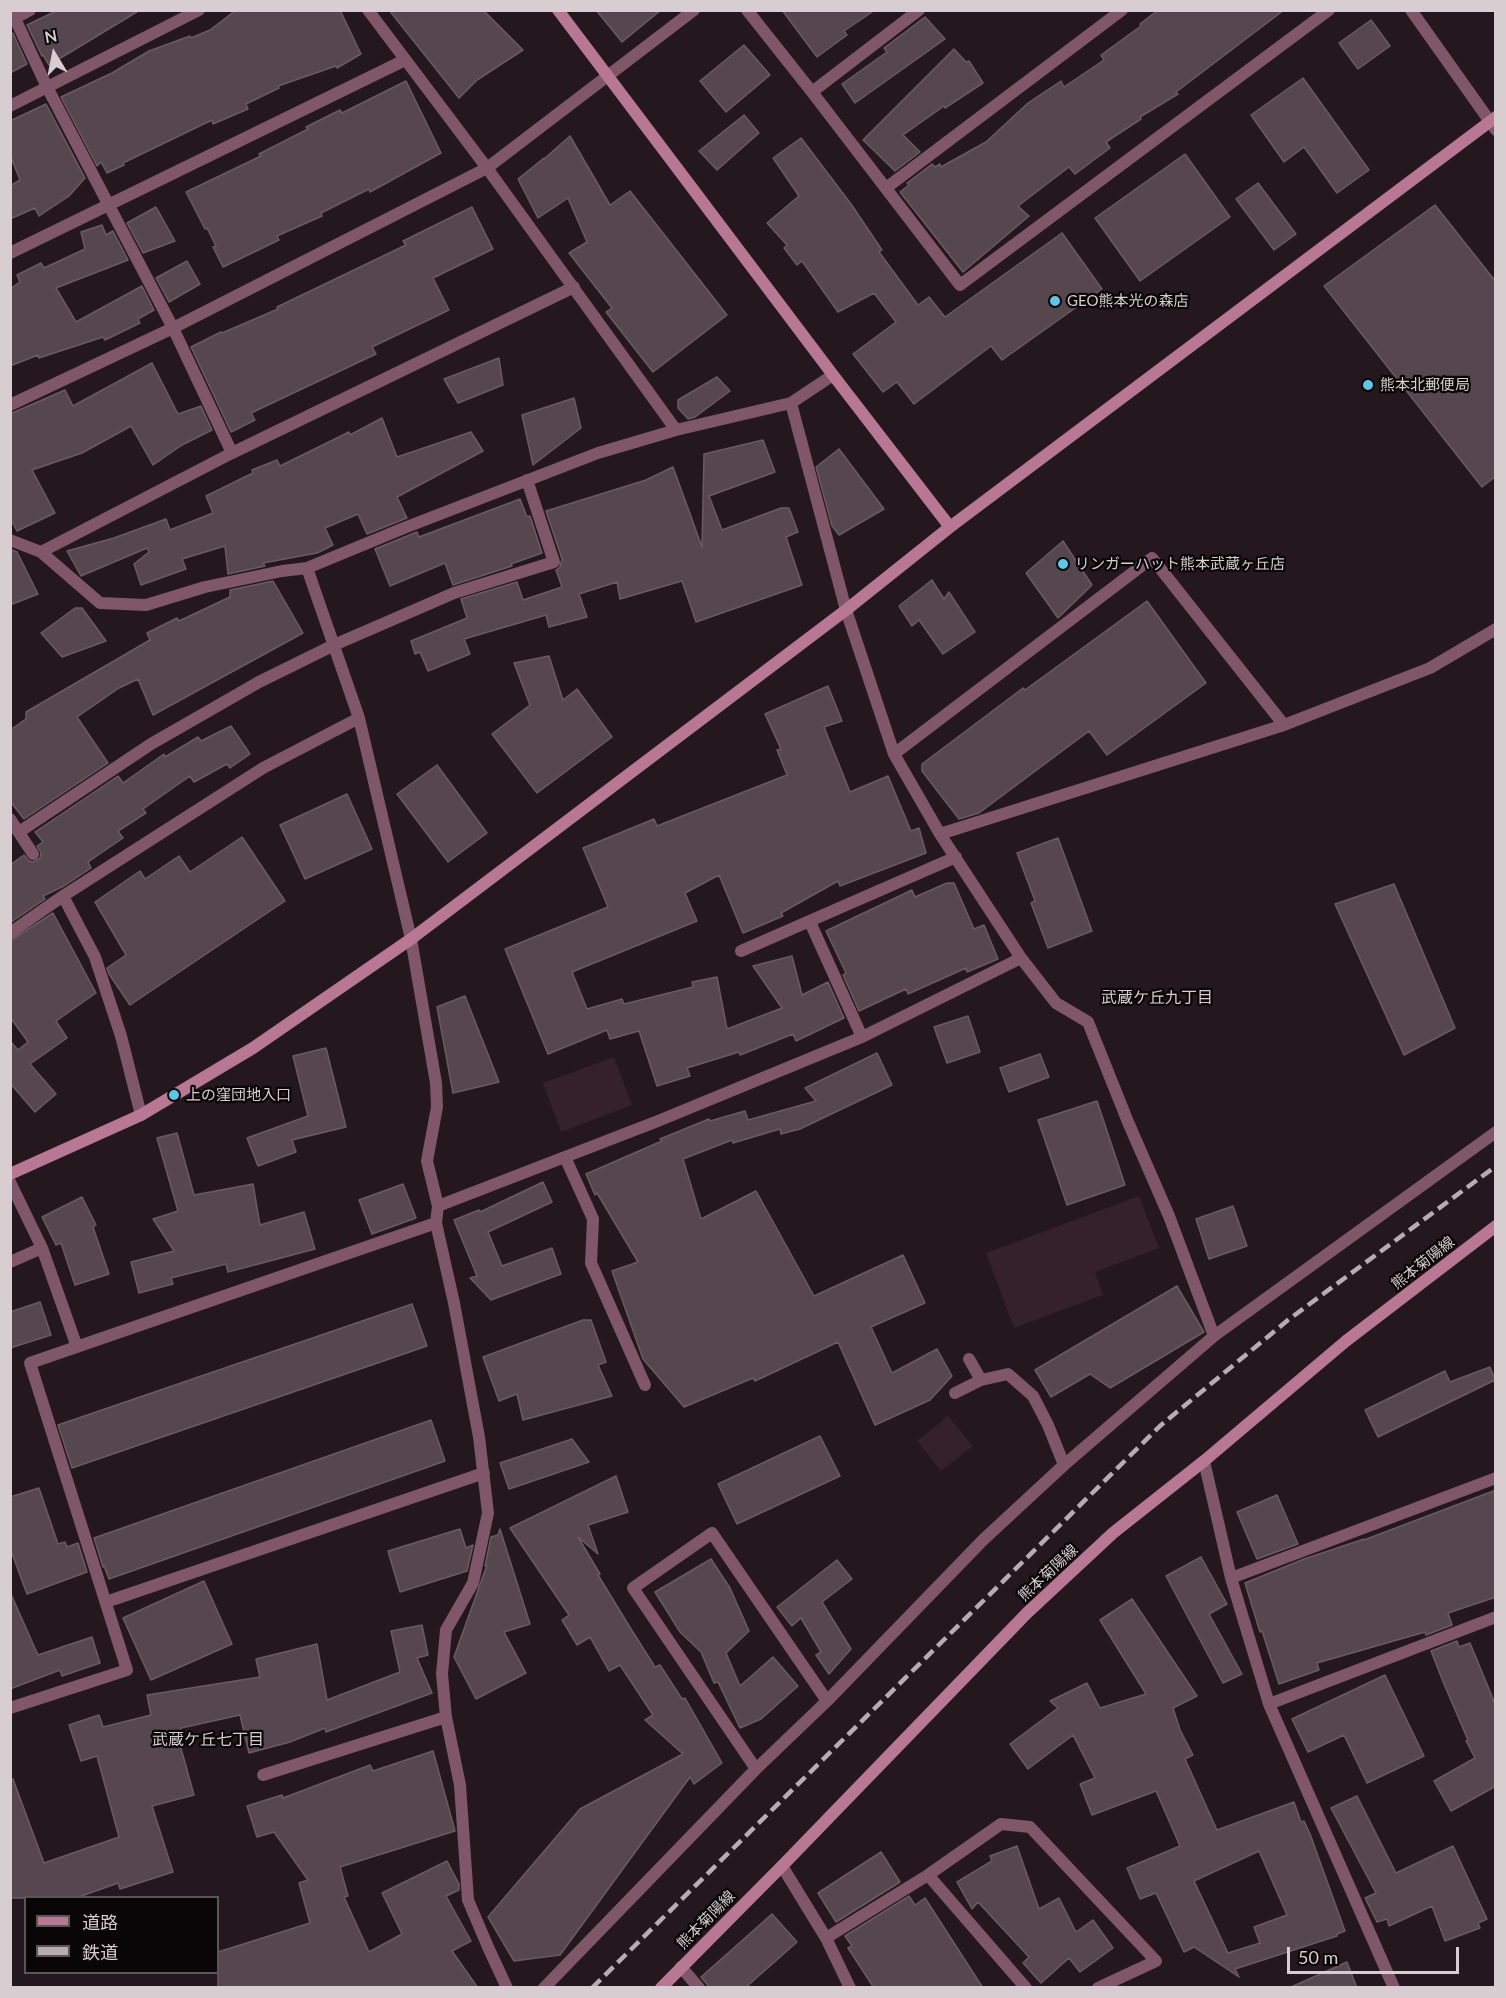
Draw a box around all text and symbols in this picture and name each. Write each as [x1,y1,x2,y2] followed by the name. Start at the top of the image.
[24,24,84,84] north arrow
[43,25,58,46] text: N
[1067,292,1188,310] place label: GEO熊本光の森店
[1048,294,1062,308] marker: GEO熊本光の森店
[1380,376,1470,394] place label: 熊本北郵便局
[1361,378,1375,392] marker: 熊本北郵便局
[1075,555,1285,573] place label: リンガーハット熊本武蔵ヶ丘店
[1056,557,1070,571] marker: リンガーハット熊本武蔵ヶ丘店
[1101,988,1213,1008] district label: 武蔵ケ丘九丁目
[186,1086,291,1104] place label: 上の窪団地入口
[167,1088,181,1102] marker: 上の窪団地入口
[1388,1233,1458,1293] street label: 熊本菊陽線
[1014,1541,1082,1605] street label: 熊本菊陽線
[152,1730,264,1750] district label: 武蔵ケ丘七丁目
[673,1887,739,1953] street label: 熊本菊陽線
[24,1896,219,1974] legend
[82,1911,118,1933] text: 道路
[1290,1935,1462,1973] scale bar
[82,1941,118,1963] text: 鉄道
[1298,1946,1338,1968] text: 50 m

